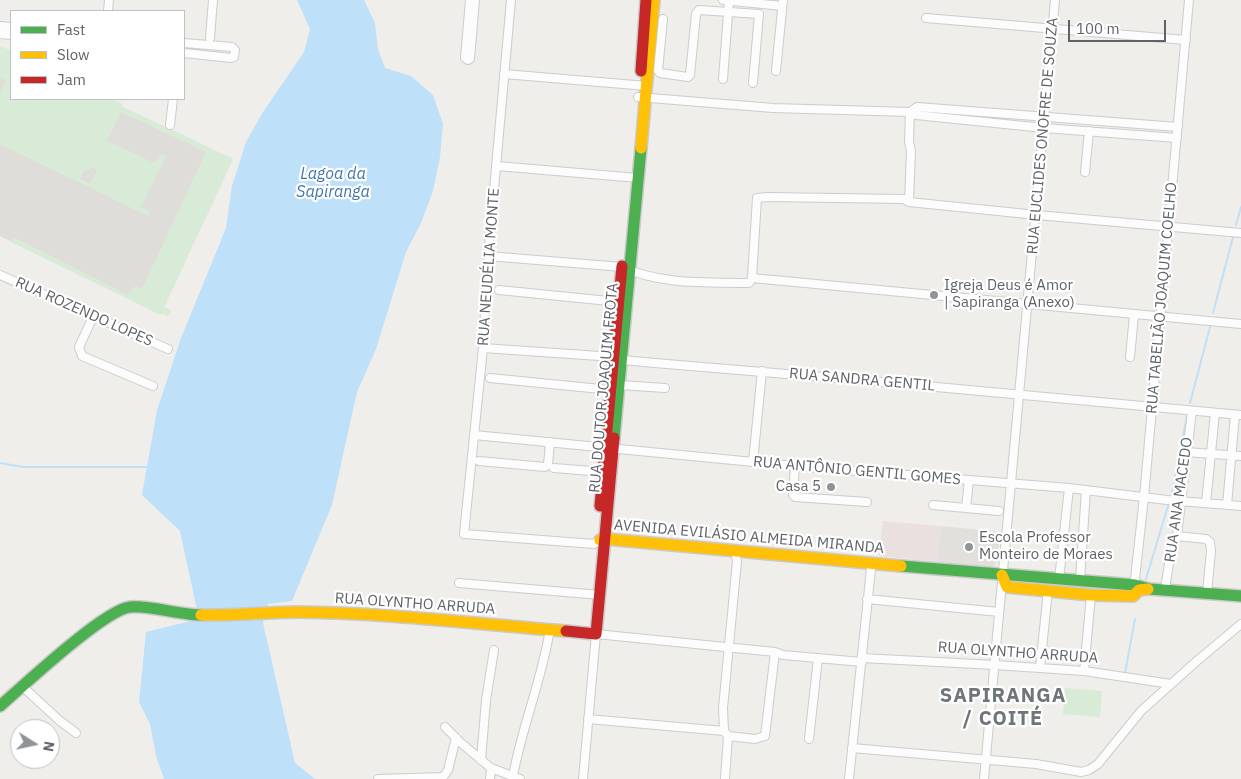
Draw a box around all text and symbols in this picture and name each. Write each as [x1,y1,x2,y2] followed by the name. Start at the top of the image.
[10,10,185,100] legend
[1071,10,1168,42] scale bar
[1024,17,1062,255] street label: RUA EUCLIDES ONOFRE DE SOUZA
[1076,19,1120,38] text: 100 m
[57,20,85,39] text: Fast
[57,45,90,64] text: Slow
[57,70,86,89] text: Jam
[296,164,370,202] water label: Lagoa da Sapiranga
[1143,181,1181,415] street label: RUA TABELIÃO JOAQUIM COELHO
[475,187,503,347] street label: RUA NEUDÉLIA MONTE
[12,273,156,351] street label: RUA ROZENDO LOPES
[944,277,1075,312] place label: Igreja Deus é Amor | Sapiranga (Anexo)
[586,282,622,494] street label: RUA DOUTOR JOAQUIM FROTA
[928,289,940,301] marker: Igreja Deus é Amor | Sapiranga (Anexo)
[788,365,936,395] street label: RUA SANDRA GENTIL
[1161,436,1197,564] street label: RUA ANA MACEDO
[752,453,962,489] street label: RUA ANTÔNIO GENTIL GOMES
[776,478,821,496] place label: Casa 5
[825,481,837,493] marker: Casa 5
[613,516,885,558] street label: AVENIDA EVILÁSIO ALMEIDA MIRANDA
[979,529,1113,564] place label: Escola Professor Monteiro de Moraes
[963,541,975,553] marker: Escola Professor Monteiro de Moraes
[334,589,496,619] street label: RUA OLYNTHO ARRUDA
[937,638,1099,668] street label: RUA OLYNTHO ARRUDA
[939,684,1067,731] district label: SAPIRANGA / COITÉ
[10,719,60,769] north arrow
[39,740,59,753] text: N

